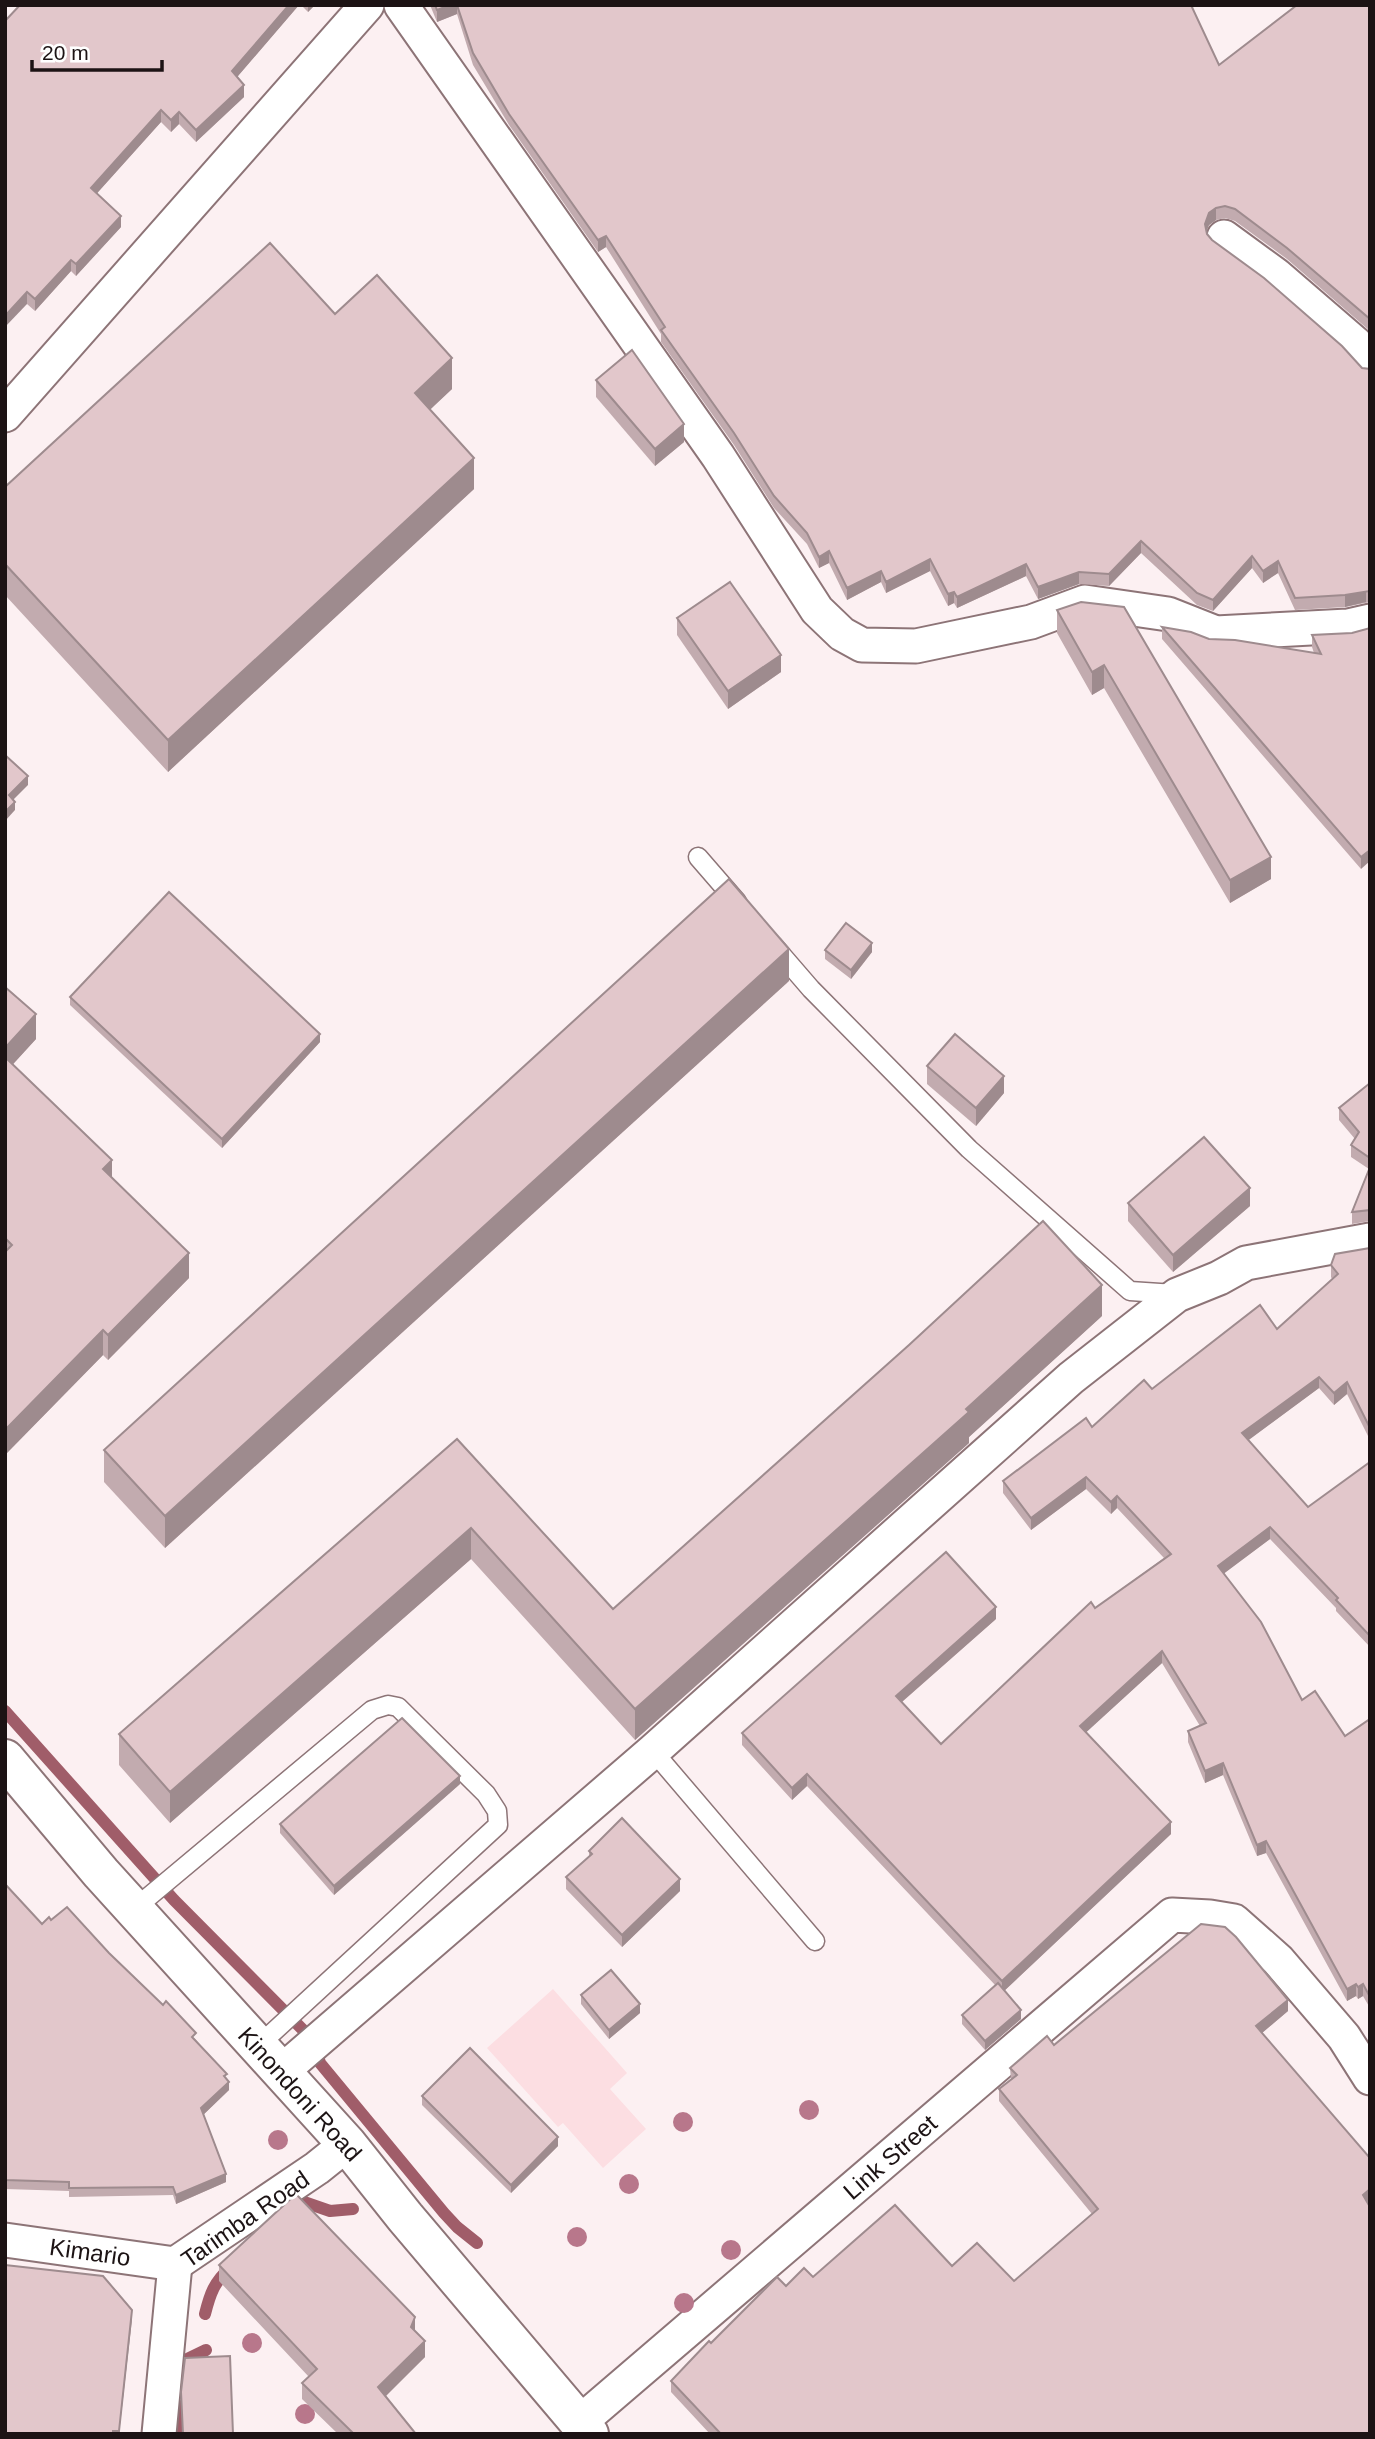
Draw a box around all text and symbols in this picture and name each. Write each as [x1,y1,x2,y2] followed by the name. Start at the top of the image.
[32,28,161,72] scale bar
[42,41,89,64] text: 20 m
[233,2021,367,2167] street label: Kinondoni Road
[838,2109,942,2205] street label: Link Street
[176,2165,314,2273] street label: Tarimba Road
[48,2233,132,2271] street label: Kimario

